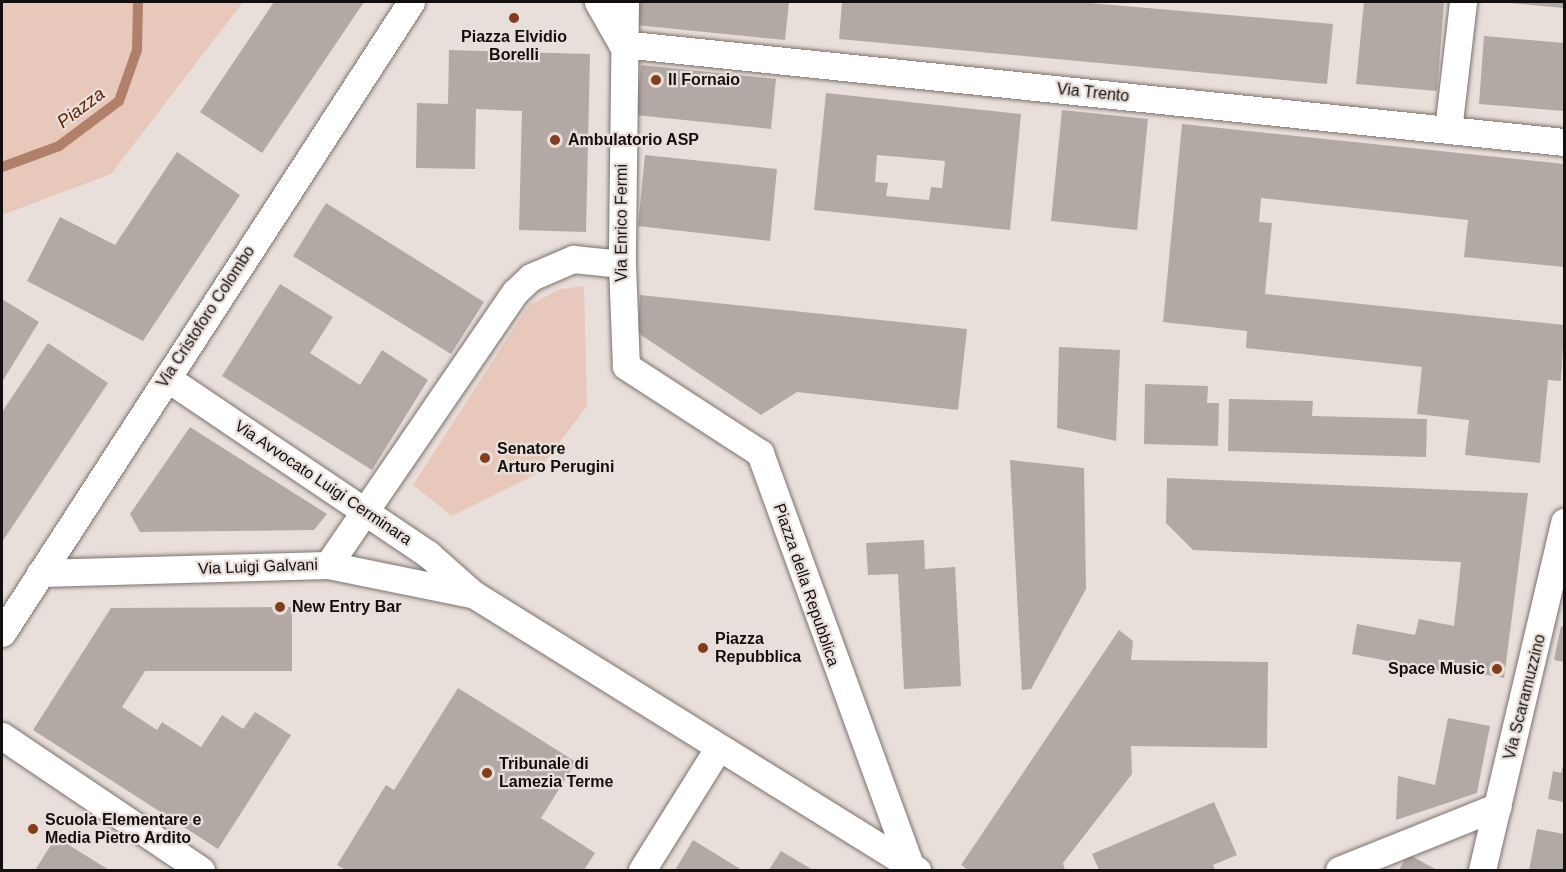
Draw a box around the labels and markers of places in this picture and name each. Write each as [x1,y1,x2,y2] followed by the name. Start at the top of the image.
[507,11,521,25] marker: Piazza Elvidio Borelli
[461,27,567,65] place label: Piazza Elvidio Borelli
[668,70,740,90] place label: Il Fornaio
[649,73,663,87] marker: Il Fornaio
[568,130,700,150] place label: Ambulatorio ASP
[546,131,564,149] marker: Ambulatorio ASP
[497,439,614,477] place label: Senatore Arturo Perugini
[478,451,492,465] marker: Senatore Arturo Perugini
[292,597,401,617] place label: New Entry Bar
[273,600,287,614] marker: New Entry Bar
[715,629,801,667] place label: Piazza Repubblica
[696,641,710,655] marker: Piazza Repubblica
[1388,659,1485,679] place label: Space Music
[1490,662,1504,676] marker: Space Music
[499,754,613,792] place label: Tribunale di Lamezia Terme
[480,766,494,780] marker: Tribunale di Lamezia Terme
[45,810,202,848] place label: Scuola Elementare e Media Pietro Ardito
[26,822,40,836] marker: Scuola Elementare e Media Pietro Ardito

